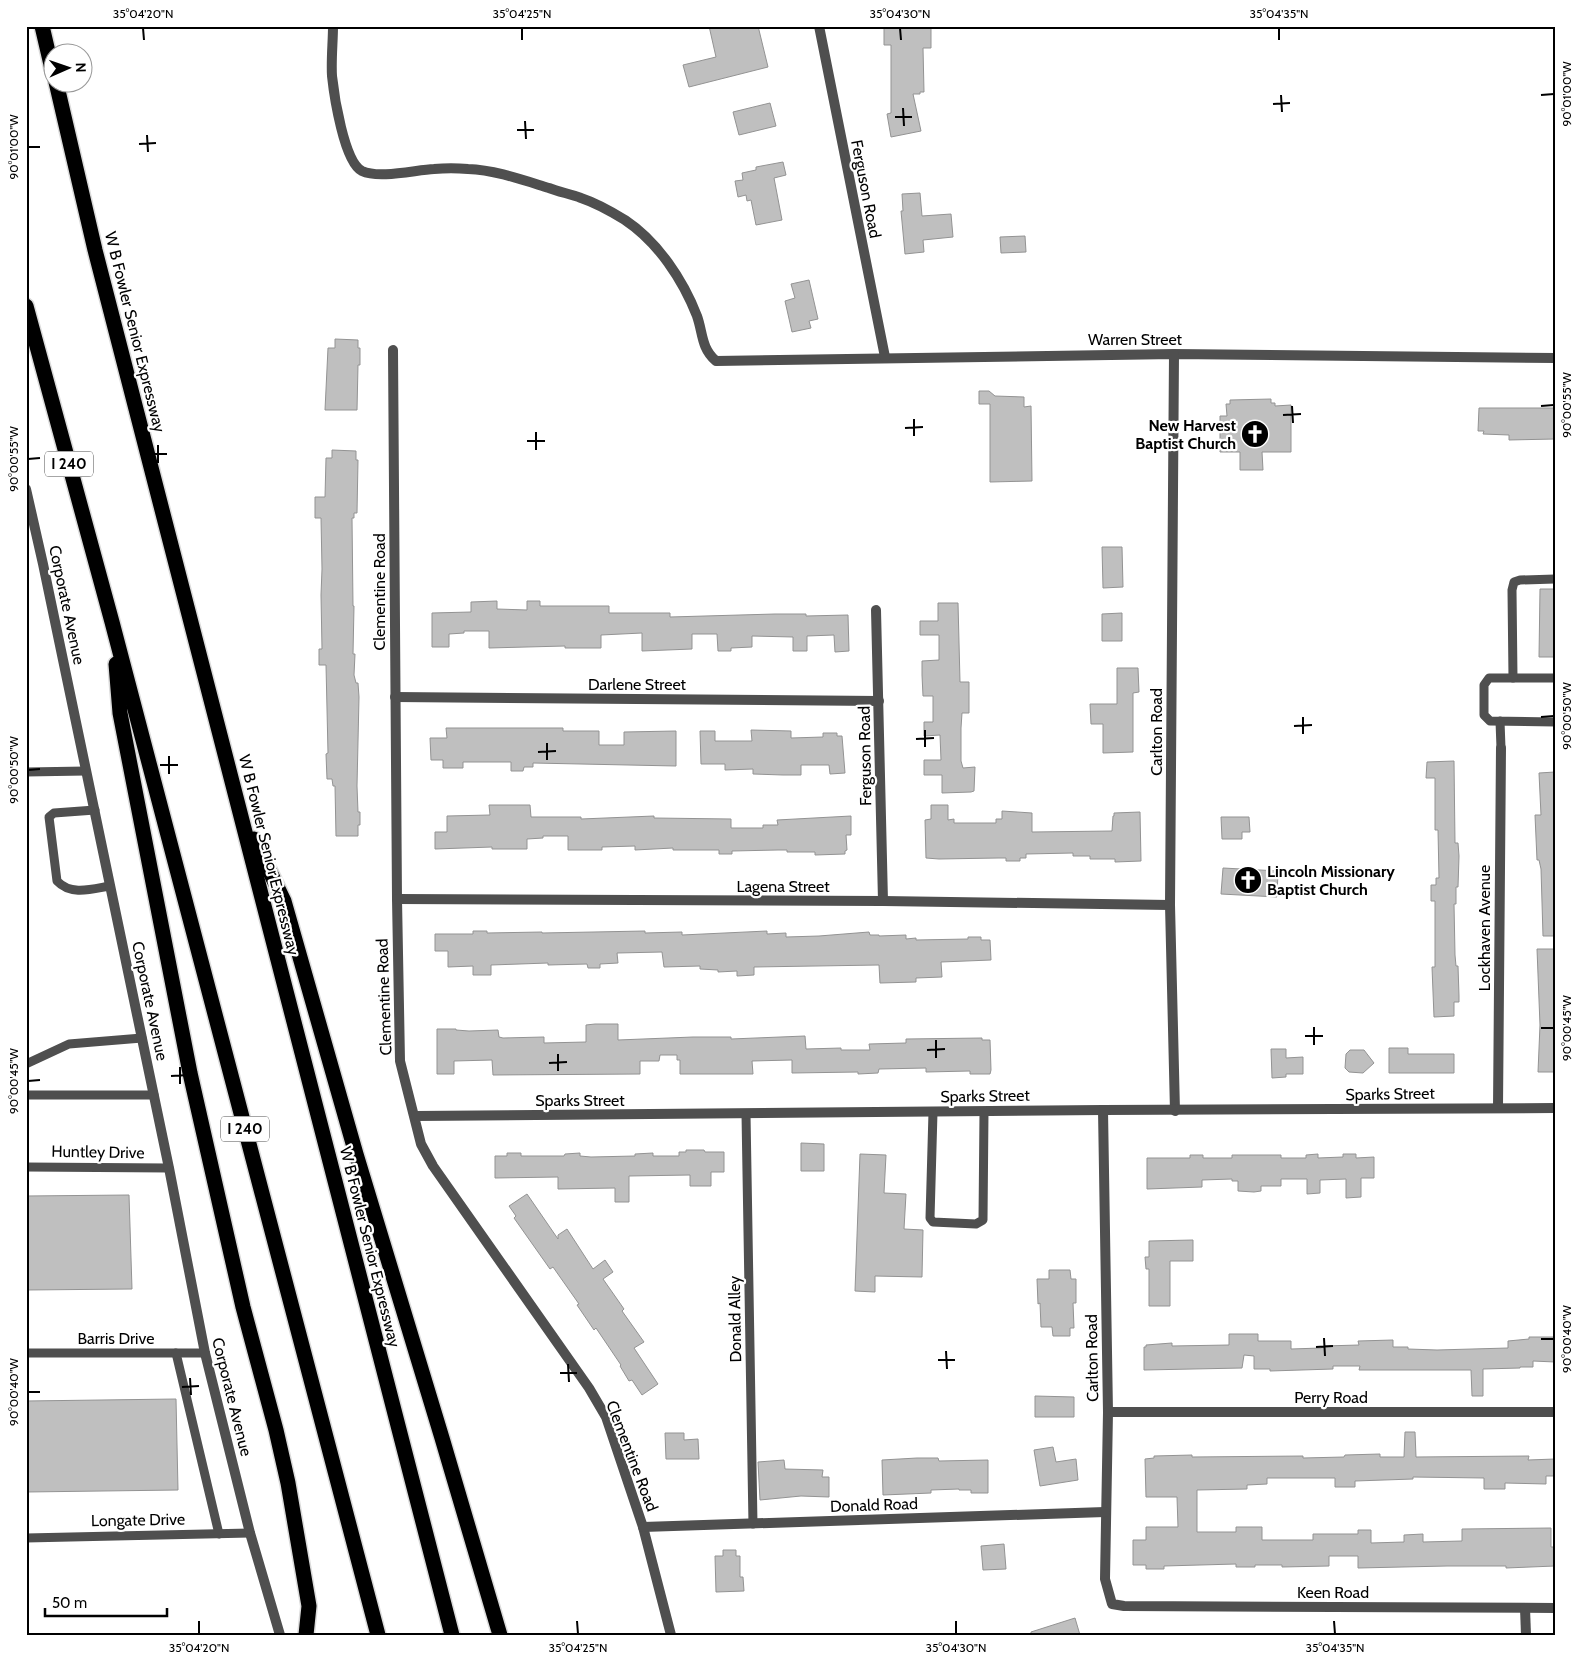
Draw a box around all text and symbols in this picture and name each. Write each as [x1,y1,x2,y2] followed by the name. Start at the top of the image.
[113,6,173,21] text: 35°04'20"N
[493,6,551,21] text: 35°04'25"N
[870,6,930,21] text: 35°04'30"N
[1249,6,1309,21] text: 35°04'35"N
[42,42,92,92] north arrow
[1559,61,1574,127] text: 90°01'00"W
[72,62,90,73] text: N
[6,114,21,180] text: 90°01'00"W
[847,138,885,240] street label: Ferguson Road
[101,230,169,434] street label: W B Fowler Senior Expressway
[1088,330,1183,349] street label: Warren Street
[1559,372,1574,438] text: 90°00'55"W
[1135,416,1236,453] place label: New Harvest Baptist Church
[1240,419,1270,449] church icon: New Harvest Baptist Church
[6,426,21,492] text: 90°00'55"W
[45,452,93,476] road number: I 240
[370,533,389,651] street label: Clementine Road
[45,544,89,666] street label: Corporate Avenue
[588,675,687,694] street label: Darlene Street
[1559,682,1574,750] text: 90°00'50"W
[1147,688,1166,776] street label: Carlton Road
[855,706,875,806] street label: Ferguson Road
[6,736,21,804] text: 90°00'50"W
[235,753,303,957] street label: W B Fowler Senior Expressway
[1267,862,1395,899] place label: Lincoln Missionary Baptist Church
[1233,865,1263,895] church icon: Lincoln Missionary Baptist Church
[1475,865,1494,991] street label: Lockhaven Avenue
[736,877,830,896] street label: Lagena Street
[372,938,396,1056] street label: Clementine Road
[128,940,172,1062] street label: Corporate Avenue
[1559,994,1574,1061] text: 90°00'45"W
[6,1047,21,1114] text: 90°00'45"W
[1345,1084,1435,1104] street label: Sparks Street
[940,1086,1030,1106] street label: Sparks Street
[535,1091,625,1110] street label: Sparks Street
[221,1116,269,1142] road number: I 240
[51,1142,145,1162] street label: Huntley Drive
[336,1145,404,1349] street label: W B Fowler Senior Expressway
[725,1276,745,1362] street label: Donald Alley
[1559,1304,1574,1373] text: 90°00'40"W
[1082,1314,1102,1402] street label: Carlton Road
[78,1329,154,1348] street label: Barris Drive
[208,1336,256,1458] street label: Corporate Avenue
[6,1357,21,1426] text: 90°00'40"W
[1294,1388,1368,1407] street label: Perry Road
[602,1398,662,1514] street label: Clementine Road
[830,1494,918,1516] street label: Donald Road
[91,1510,185,1530] street label: Longate Drive
[1297,1583,1369,1602] street label: Keen Road
[45,1586,168,1618] scale bar
[52,1594,87,1612] text: 50 m
[169,1640,229,1655] text: 35°04'20"N
[549,1640,607,1655] text: 35°04'25"N
[926,1640,986,1655] text: 35°04'30"N
[1305,1640,1365,1655] text: 35°04'35"N

